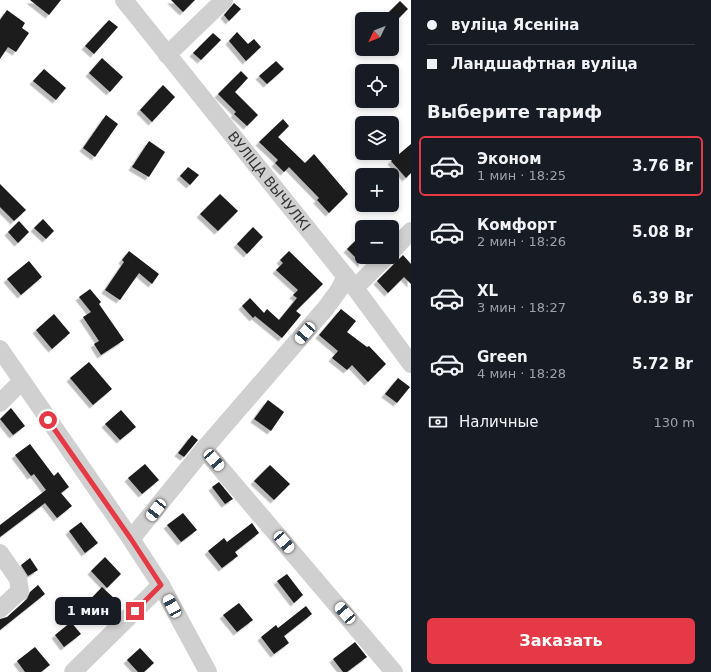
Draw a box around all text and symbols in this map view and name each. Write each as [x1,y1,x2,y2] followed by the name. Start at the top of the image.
[355,12,399,56] north arrow
[355,12,399,264] map controls
[451,16,579,34] text: вуліца Ясеніна
[451,55,638,73] text: Ландшафтная вуліца
[355,64,399,108] button: locate
[427,101,602,122] text: Выберите тариф
[355,116,399,160] button: layers
[225,128,314,234] street label: ВУЛІЦА ВЫЧУЛКІ
[429,148,465,184] icon: car
[477,150,541,168] text: Эконом
[632,157,693,175] text: 3.76 Br
[355,168,399,212] button: +
[477,168,566,183] text: 1 мин · 18:25
[429,214,465,250] icon: car
[477,216,556,234] text: Комфорт
[355,220,399,264] button: −
[632,223,693,241] text: 5.08 Br
[477,234,566,249] text: 2 мин · 18:26
[429,280,465,316] icon: car
[477,282,498,300] text: XL
[632,289,693,307] text: 6.39 Br
[477,300,566,315] text: 3 мин · 18:27
[293,320,317,346] car
[429,346,465,382] icon: car
[477,348,528,366] text: Green
[632,355,693,373] text: 5.72 Br
[477,366,566,381] text: 4 мин · 18:28
[39,411,57,429] route start
[427,411,449,433] icon: cash
[459,413,539,431] text: Наличные
[653,415,695,430] text: 130 m
[202,447,226,473] car
[144,497,168,523] car
[272,529,296,555] car
[161,593,183,619] car
[55,597,121,625] callout: 1 мин
[333,600,357,626] car
[126,602,144,620] route end
[67,603,109,618] text: 1 мин
[427,618,695,664] button: Заказать

